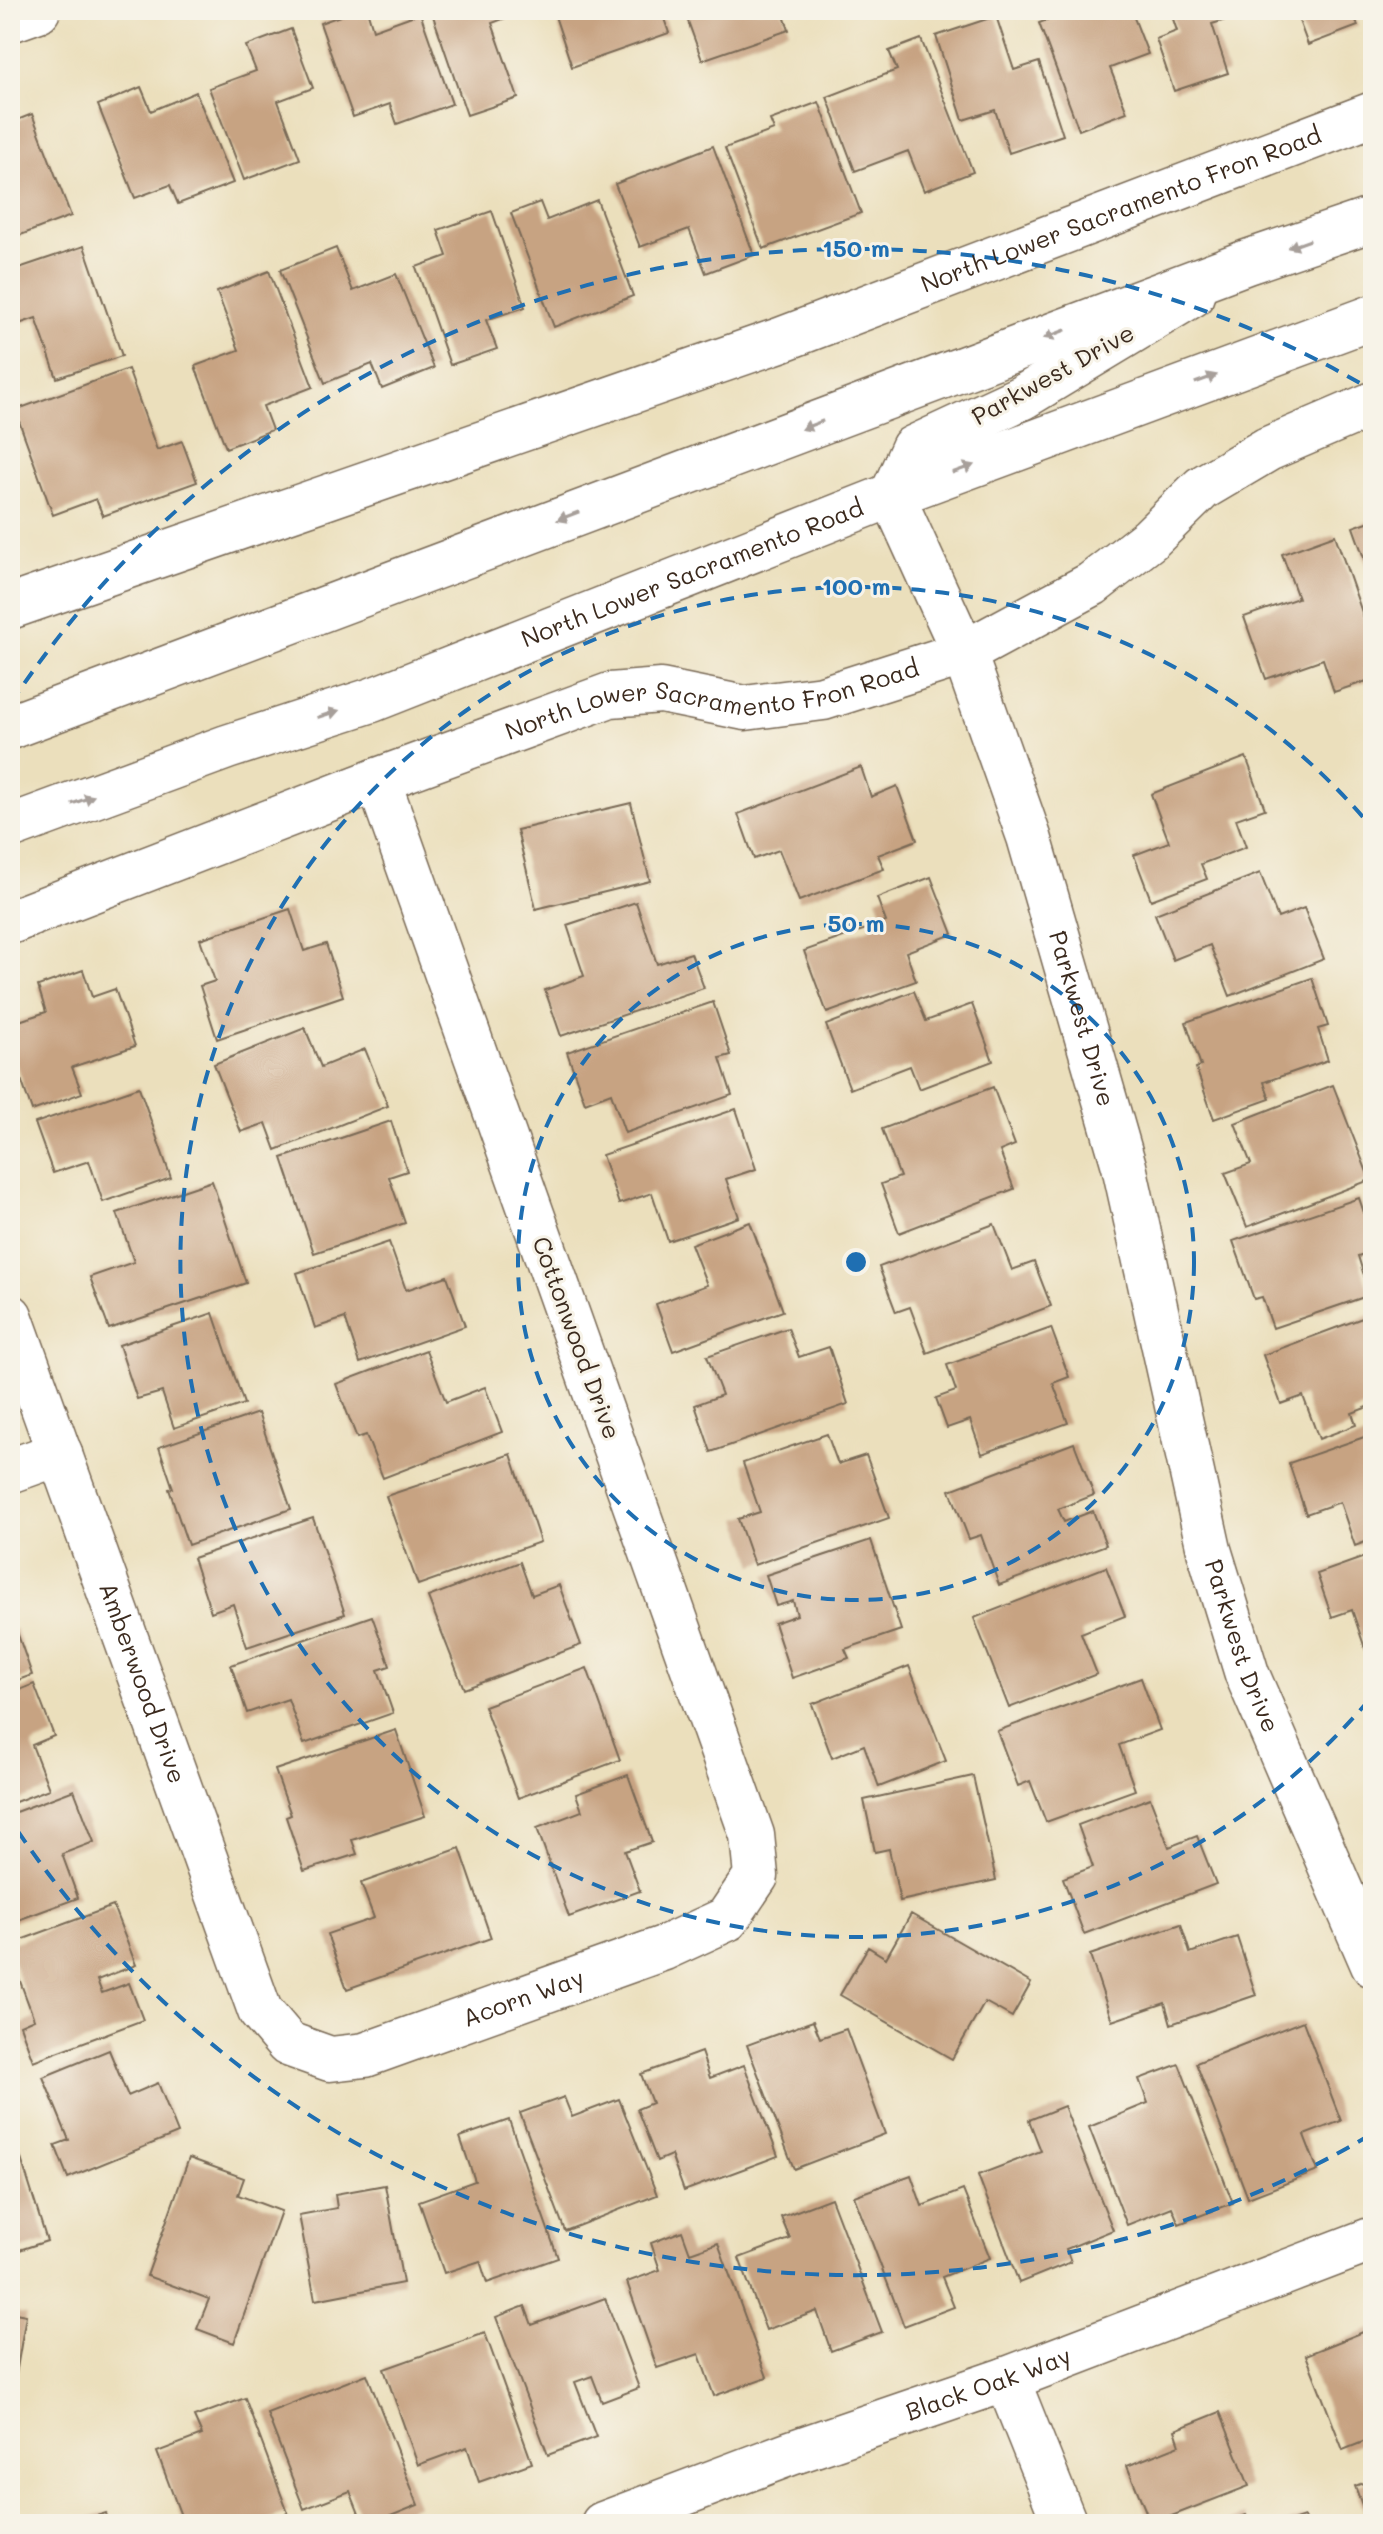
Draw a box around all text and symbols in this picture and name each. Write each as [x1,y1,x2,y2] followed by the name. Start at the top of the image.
[916,118,1325,299] street label: North Lower Sacramento Fron Road
[822,232,890,263] text: 150 m
[1287,239,1311,251] one-way arrow
[966,316,1139,431] street label: Parkwest Drive
[1043,328,1067,341] one-way arrow
[1195,372,1219,385] one-way arrow
[799,419,823,432] one-way arrow
[951,462,975,475] one-way arrow
[516,491,867,654] street label: North Lower Sacramento Road
[556,510,580,523] one-way arrow
[821,570,891,601] text: 100 m
[500,651,922,746] street label: North Lower Sacramento Fron Road
[317,707,341,720] one-way arrow
[71,793,95,806] one-way arrow
[827,907,885,938] text: 50 m
[1043,927,1123,1110] street label: Parkwest Drive
[526,1232,628,1443] street label: Cottonwood Drive
[842,1248,870,1276] centre of rings
[1199,1555,1287,1737] street label: Parkwest Drive
[93,1578,194,1787] street label: Amberwood Drive
[458,1961,588,2033] street label: Acorn Way
[901,2339,1075,2427] street label: Black Oak Way

